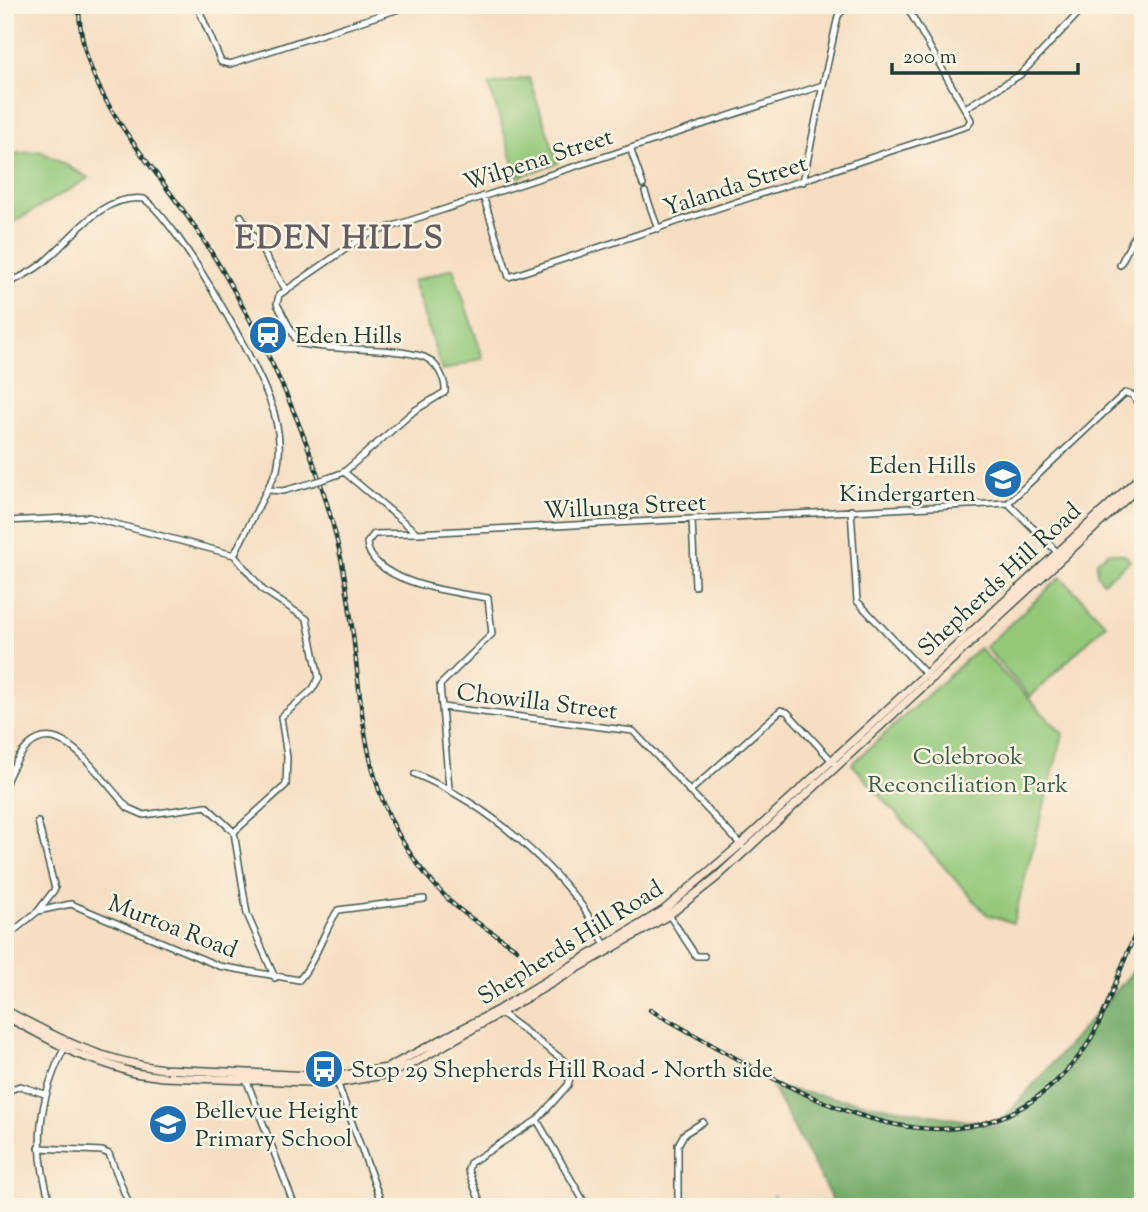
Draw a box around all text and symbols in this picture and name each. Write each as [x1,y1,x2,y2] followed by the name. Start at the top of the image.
[892,32,1078,76] scale bar
[903,43,957,73] text: 200 m
[459,121,618,201] street label: Wilpena Street
[659,148,812,226] street label: Yalanda Street
[235,217,445,263] district label: EDEN HILLS
[247,314,289,356] station icon: Eden Hills
[295,320,402,354] place label: Eden Hills
[839,450,976,512] place label: Eden Hills Kindergarten
[982,458,1024,500] school or university icon: Eden Hills Kindergarten
[543,487,707,529] street label: Willunga Street
[911,495,1090,665] street label: Shepherds Hill Road
[454,676,619,730] street label: Chowilla Street
[868,741,1068,803] park label: Colebrook Reconciliation Park
[472,873,671,1014] street label: Shepherds Hill Road
[103,888,242,968] street label: Murtoa Road
[303,1048,345,1090] bus stop icon: Stop 29 Shepherds Hill Road - North side
[351,1054,773,1088] place label: Stop 29 Shepherds Hill Road - North side
[195,1095,358,1157] place label: Bellevue Height Primary School
[147,1103,189,1145] school or university icon: Bellevue Height Primary School

